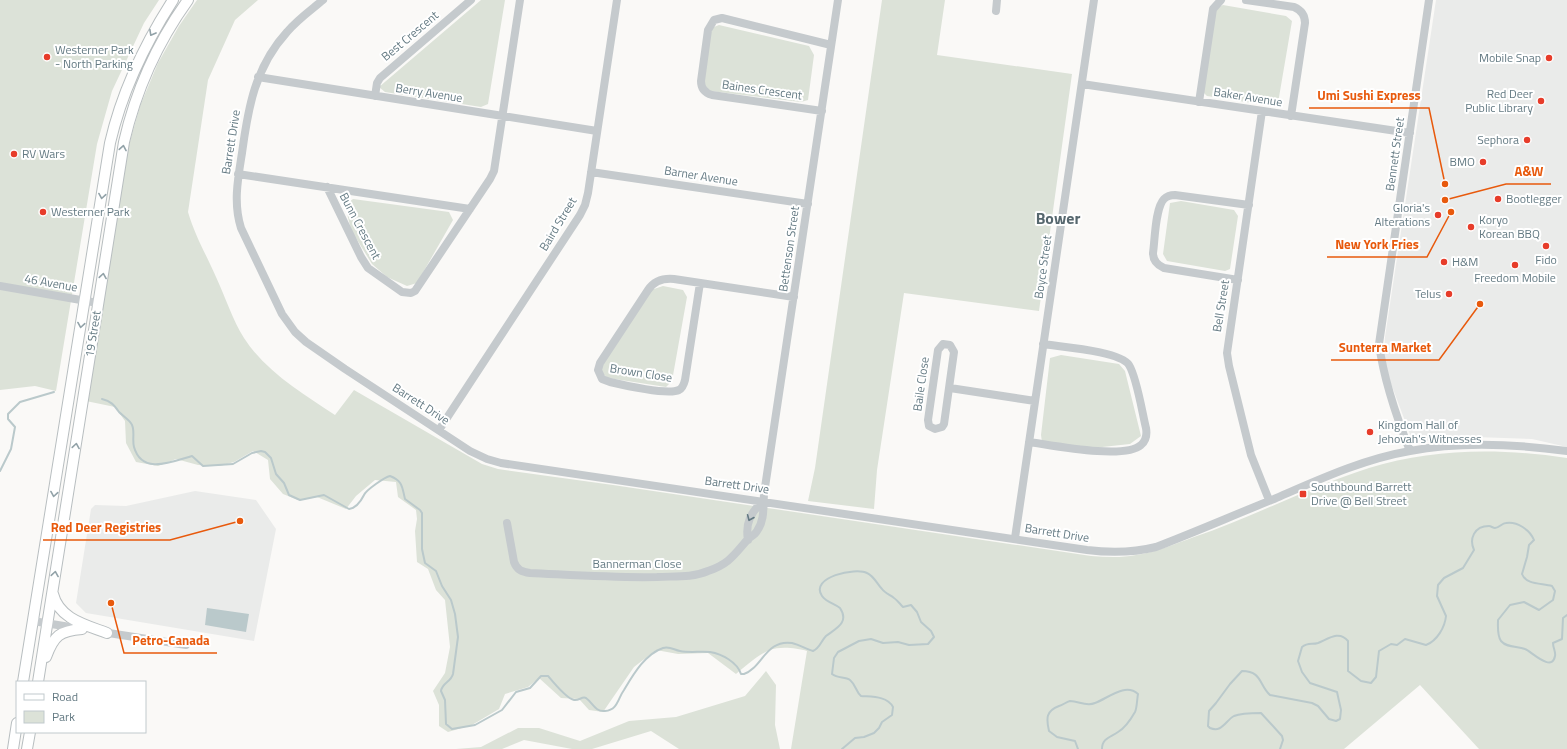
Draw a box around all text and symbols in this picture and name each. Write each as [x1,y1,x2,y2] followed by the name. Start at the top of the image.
[377,5,443,65] street label: Best Crescent
[150,29,157,36] one-way arrow
[55,40,134,73] place label: Westerner Park - North Parking
[1479,48,1541,67] place label: Mobile Snap
[42,52,52,62] marker: Westerner Park - North Parking
[1544,53,1554,63] marker: Mobile Snap
[721,74,804,105] street label: Baines Crescent
[394,78,464,107] street label: Berry Avenue
[1212,82,1284,111] street label: Baker Avenue
[1309,83,1429,108] callout: Umi Sushi Express
[1465,84,1533,117] place label: Red Deer Public Library
[1317,85,1421,105] text: Umi Sushi Express
[1536,96,1546,106] marker: Red Deer Public Library
[216,108,245,175] street label: Barrett Drive
[1380,115,1409,192] street label: Bennett Street
[1477,130,1519,149] place label: Sephora
[1522,135,1532,145] marker: Sephora
[22,144,66,163] place label: RV Wars
[118,145,127,151] one-way arrow
[9,149,19,159] marker: RV Wars
[1450,152,1475,171] place label: BMO
[1478,157,1488,167] marker: BMO
[1506,159,1551,184] callout: A&W
[663,160,739,191] street label: Barner Avenue
[1515,161,1543,181] text: A&W
[335,189,386,263] street label: Bunn Crescent
[1506,189,1562,208] place label: Bootlegger
[534,192,582,254] street label: Baird Street
[98,193,107,199] one-way arrow
[1493,194,1503,204] marker: Bootlegger
[1374,198,1430,231] place label: Gloria's Alterations
[51,202,130,221] place label: Westerner Park
[773,204,804,293] street label: Bettenson Street
[1036,206,1080,230] district label: Bower
[38,207,48,217] marker: Westerner Park
[1433,210,1443,220] marker: Gloria's Alterations
[1479,210,1540,243] place label: Koryo Korean BBQ
[1466,222,1476,232] marker: Koryo Korean BBQ
[1327,232,1427,257] callout: New York Fries
[1029,233,1056,300] street label: Boyce Street
[1335,234,1419,254] text: New York Fries
[1541,241,1551,251] marker: Fido
[1535,250,1557,269] place label: Fido
[1452,252,1478,271] place label: H&M
[1439,257,1449,267] marker: H&M
[1510,260,1520,270] marker: Freedom Mobile
[23,268,79,297] street label: 46 Avenue
[1474,268,1556,287] place label: Freedom Mobile
[98,273,106,279] one-way arrow
[1207,278,1234,333] street label: Bell Street
[1415,284,1441,303] place label: Telus
[1444,289,1454,299] marker: Telus
[79,308,106,359] street label: 19 Street
[77,322,86,328] one-way arrow
[1331,335,1439,360] callout: Sunterra Market
[1339,337,1432,357] text: Sunterra Market
[907,355,934,412] street label: Baile Close
[608,358,674,387] street label: Brown Close
[389,378,454,429] street label: Barrett Drive
[1378,415,1482,448] place label: Kingdom Hall of Jehovah's Witnesses
[1365,427,1375,437] marker: Kingdom Hall of Jehovah's Witnesses
[71,443,80,449] one-way arrow
[704,471,771,498] street label: Barrett Drive
[1311,477,1412,510] place label: Southbound Barrett Drive @ Bell Street
[1298,489,1308,499] marker: Southbound Barrett Drive @ Bell Street
[50,491,58,498] one-way arrow
[747,514,755,522] one-way arrow
[43,515,170,540] callout: Red Deer Registries
[51,517,161,537] text: Red Deer Registries
[1024,518,1091,547] street label: Barrett Drive
[593,554,681,573] street label: Bannerman Close
[51,571,59,577] one-way arrow
[124,628,217,653] callout: Petro-Canada
[132,630,210,650] text: Petro-Canada
[16,681,146,733] legend
[52,687,78,706] text: Road
[52,707,75,726] text: Park

